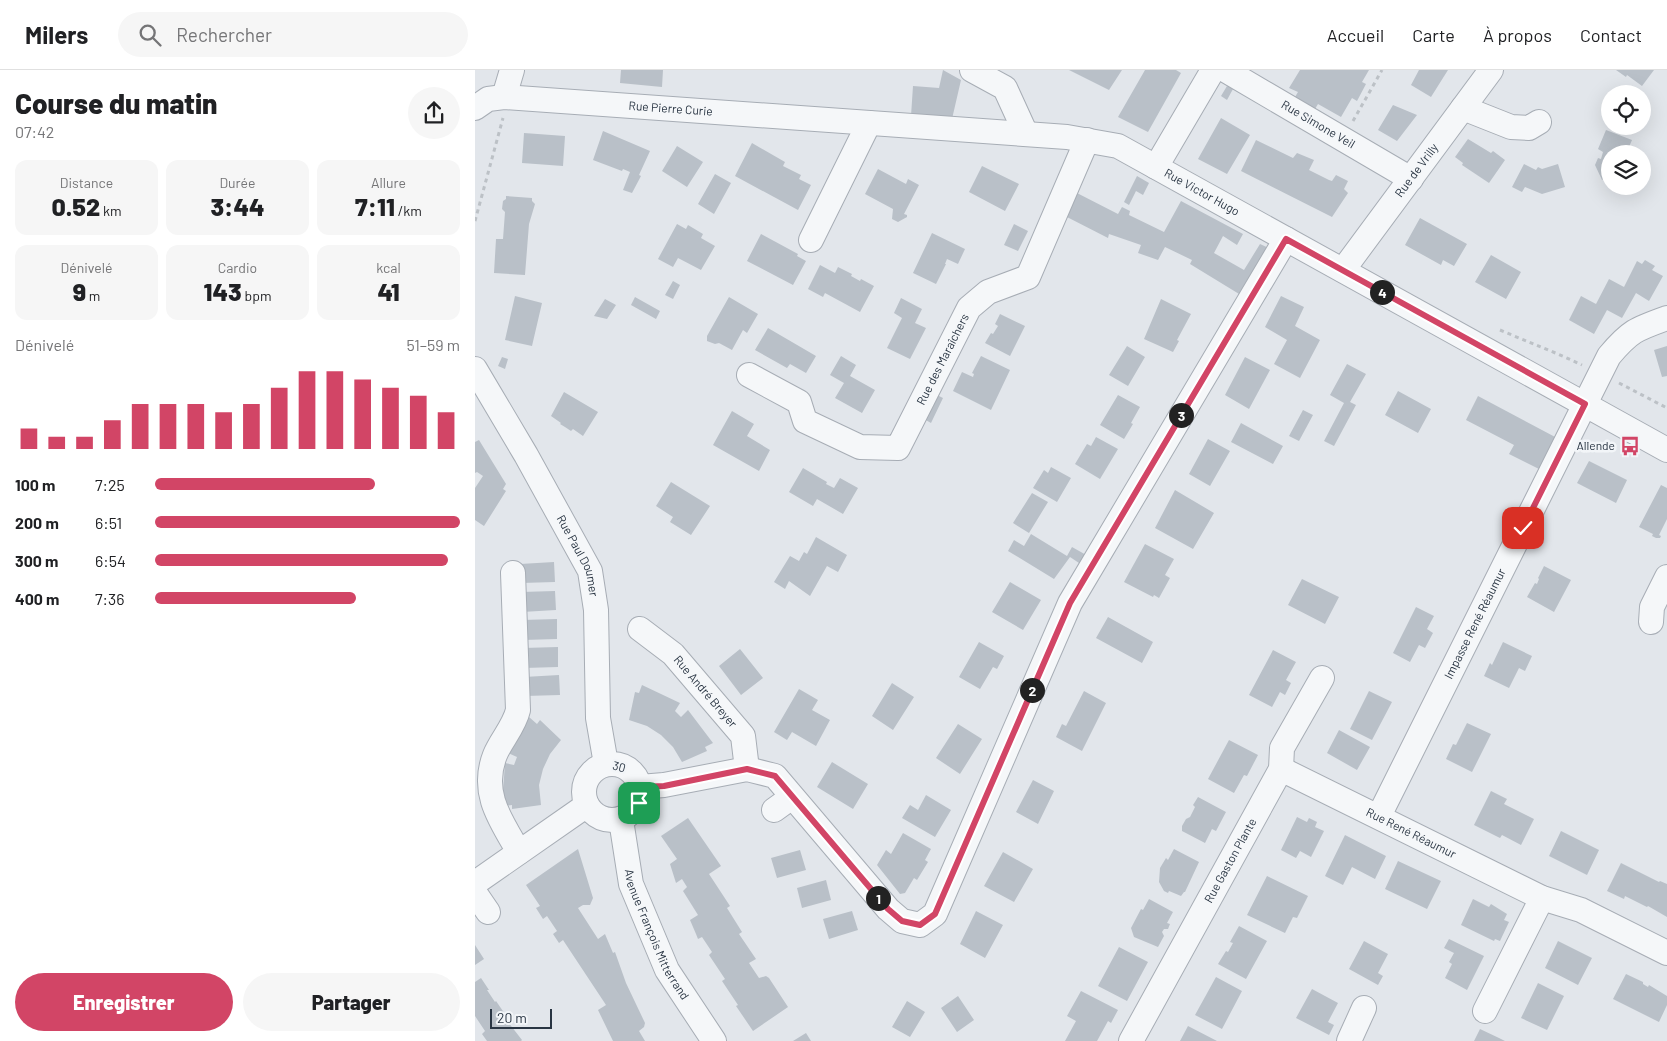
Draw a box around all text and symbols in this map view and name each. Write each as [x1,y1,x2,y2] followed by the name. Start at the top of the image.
[118,12,468,57] search box
[25,20,88,49] text: Milers
[136,21,164,49] icon: search
[176,23,272,46] text: Rechercher
[1327,24,1384,46] text: Accueil
[1412,24,1455,46] text: Carte
[1483,24,1552,46] text: À propos
[1580,24,1642,46] text: Contact
[1601,85,1651,195] map controls
[1601,85,1651,135] button: locate
[15,86,217,120] text: Course du matin
[408,87,460,139] button: share
[1279,97,1358,151] street label: Rue Simone Veil
[628,98,713,118] street label: Rue Pierre Curie
[15,122,54,141] text: 07:42
[1391,140,1441,199] street label: Rue de Vrilly
[1601,145,1651,195] button: layers
[1162,165,1242,218] street label: Rue Victor Hugo
[60,174,113,191] text: Distance
[220,174,255,191] text: Durée
[371,174,406,191] text: Allure
[51,191,100,221] text: 0.52
[210,191,265,221] text: 3:44
[355,191,395,221] text: 7:11
[100,202,122,219] text: km
[395,202,422,219] text: /km
[61,259,112,276] text: Dénivelé
[218,259,257,276] text: Cardio
[376,259,401,276] text: kcal
[73,276,86,306] text: 9
[204,276,242,306] text: 143
[377,276,400,306] text: 41
[1369,280,1395,304] pin: 4
[1378,284,1387,301] text: 4
[86,287,100,304] text: m
[242,287,271,304] text: bpm
[913,311,971,407] street label: Rue des Maraîchers
[15,335,74,354] text: Dénivelé
[406,335,460,354] text: 51–59 m
[1169,402,1193,428] pin: 3
[1178,407,1185,424] text: 3
[1619,435,1641,457] bus stop icon: Allende
[1576,438,1615,452] place label: Allende
[15,475,55,494] text: 100 m
[95,475,125,494] text: 7:25
[1502,507,1544,549] pin
[554,512,602,598] street label: Rue Paul Doumer
[15,513,59,532] text: 200 m
[95,513,122,532] text: 6:51
[1509,514,1537,542] icon: check
[15,551,58,570] text: 300 m
[95,551,126,570] text: 6:54
[1441,565,1508,681] street label: Impasse René Réaumur
[15,589,59,608] text: 400 m
[95,589,124,608] text: 7:36
[671,652,741,730] street label: Rue André Breyer
[1019,678,1045,702] pin: 2
[1029,682,1036,699] text: 2
[611,758,627,774] street label: 30
[618,782,660,824] pin
[625,789,653,817] icon: arrive
[1364,804,1459,861] street label: Rue René Réaumur
[1201,815,1259,905] street label: Rue Gaston Plante
[623,868,693,1002] street label: Avenue François Mitterrand
[865,886,891,910] pin: 1
[876,890,881,907] text: 1
[15,973,233,1031] button: Enregistrer
[243,973,460,1031] button: Partager
[490,1006,553,1029] scale bar
[497,1009,527,1026] text: 20 m

